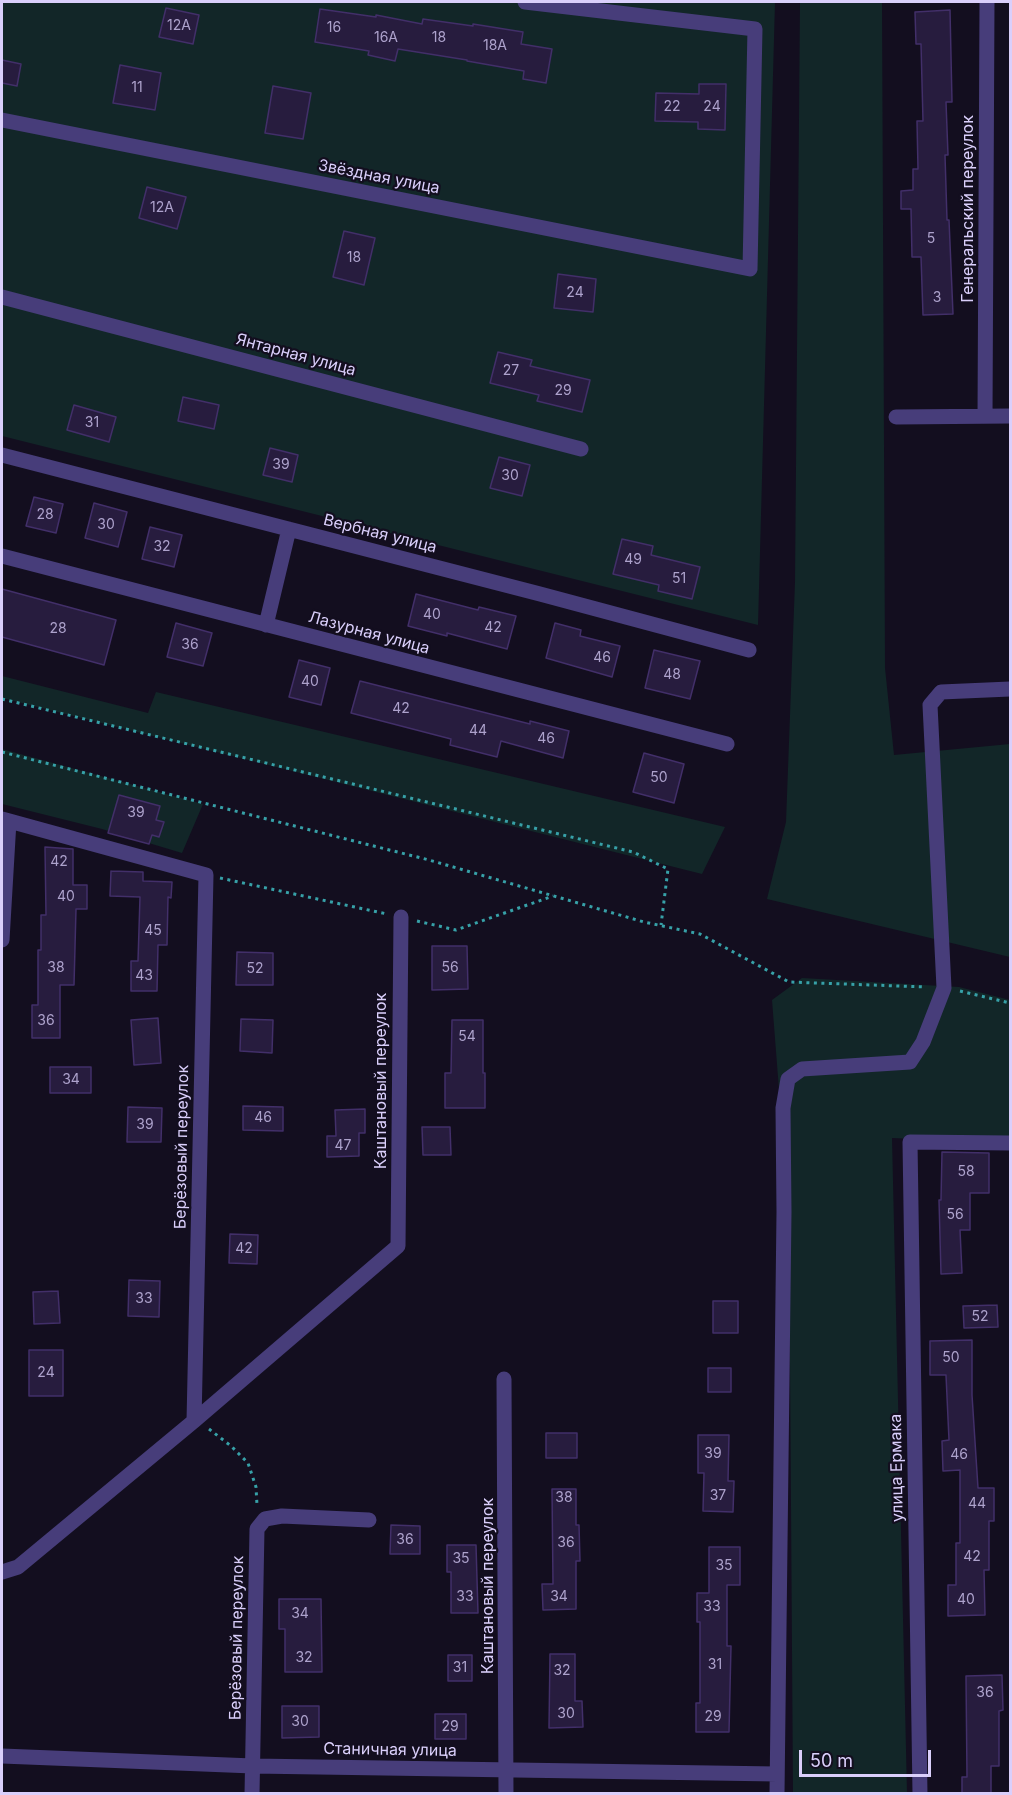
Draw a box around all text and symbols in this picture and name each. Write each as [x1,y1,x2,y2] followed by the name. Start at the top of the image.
[167,18,191,34] house number: 12А
[327,20,341,36] house number: 16
[374,30,398,46] house number: 16А
[432,30,446,46] house number: 18
[483,38,507,54] house number: 18А
[131,80,143,96] house number: 11
[663,99,681,115] house number: 22
[703,99,721,115] house number: 24
[958,115,978,303] street label: Генеральский переулок
[317,156,441,198] street label: Звёздная улица
[150,200,174,216] house number: 12А
[927,231,935,247] house number: 5
[347,250,361,266] house number: 18
[566,285,584,301] house number: 24
[933,290,941,306] house number: 3
[234,330,358,380] street label: Янтарная улица
[503,363,519,379] house number: 27
[554,383,572,399] house number: 29
[85,415,99,431] house number: 31
[272,457,290,473] house number: 39
[501,468,519,484] house number: 30
[36,507,54,523] house number: 28
[321,511,439,557] street label: Вербная улица
[97,517,115,533] house number: 30
[153,539,171,555] house number: 32
[624,552,642,568] house number: 49
[672,571,686,587] house number: 51
[423,607,441,623] house number: 40
[306,608,432,658] street label: Лазурная улица
[484,620,502,636] house number: 42
[49,621,67,637] house number: 28
[181,637,199,653] house number: 36
[593,650,611,666] house number: 46
[663,667,681,683] house number: 48
[301,674,319,690] house number: 40
[392,701,410,717] house number: 42
[469,723,487,739] house number: 44
[537,731,555,747] house number: 46
[650,770,668,786] house number: 50
[127,805,145,821] house number: 39
[50,854,68,870] house number: 42
[57,889,75,905] house number: 40
[144,923,162,939] house number: 45
[47,960,65,976] house number: 38
[441,960,459,976] house number: 56
[246,961,264,977] house number: 52
[135,968,153,984] house number: 43
[371,993,391,1169] street label: Каштановый переулок
[37,1013,55,1029] house number: 36
[458,1029,476,1045] house number: 54
[171,1065,193,1229] street label: Берёзовый переулок
[62,1072,80,1088] house number: 34
[254,1110,272,1126] house number: 46
[136,1117,154,1133] house number: 39
[335,1138,351,1154] house number: 47
[957,1164,975,1180] house number: 58
[946,1207,964,1223] house number: 56
[235,1241,253,1257] house number: 42
[135,1291,153,1307] house number: 33
[971,1309,989,1325] house number: 52
[942,1350,960,1366] house number: 50
[37,1365,55,1381] house number: 24
[886,1414,908,1522] street label: улица Ермака
[704,1446,722,1462] house number: 39
[950,1447,968,1463] house number: 46
[710,1488,726,1504] house number: 37
[555,1490,573,1506] house number: 38
[968,1496,986,1512] house number: 44
[478,1498,498,1674] street label: Каштановый переулок
[396,1532,414,1548] house number: 36
[557,1535,575,1551] house number: 36
[963,1549,981,1565] house number: 42
[452,1551,470,1567] house number: 35
[226,1556,248,1720] street label: Берёзовый переулок
[715,1558,733,1574] house number: 35
[456,1589,474,1605] house number: 33
[550,1589,568,1605] house number: 34
[957,1592,975,1608] house number: 40
[703,1599,721,1615] house number: 33
[291,1606,309,1622] house number: 34
[295,1650,313,1666] house number: 32
[708,1657,722,1673] house number: 31
[453,1660,467,1676] house number: 31
[553,1663,571,1679] house number: 32
[976,1685,994,1701] house number: 36
[557,1706,575,1722] house number: 30
[704,1709,722,1725] house number: 29
[291,1714,309,1730] house number: 30
[441,1719,459,1735] house number: 29
[802,1738,934,1776] scale bar
[323,1739,457,1761] street label: Станичная улица
[810,1750,853,1771] text: 50 m

